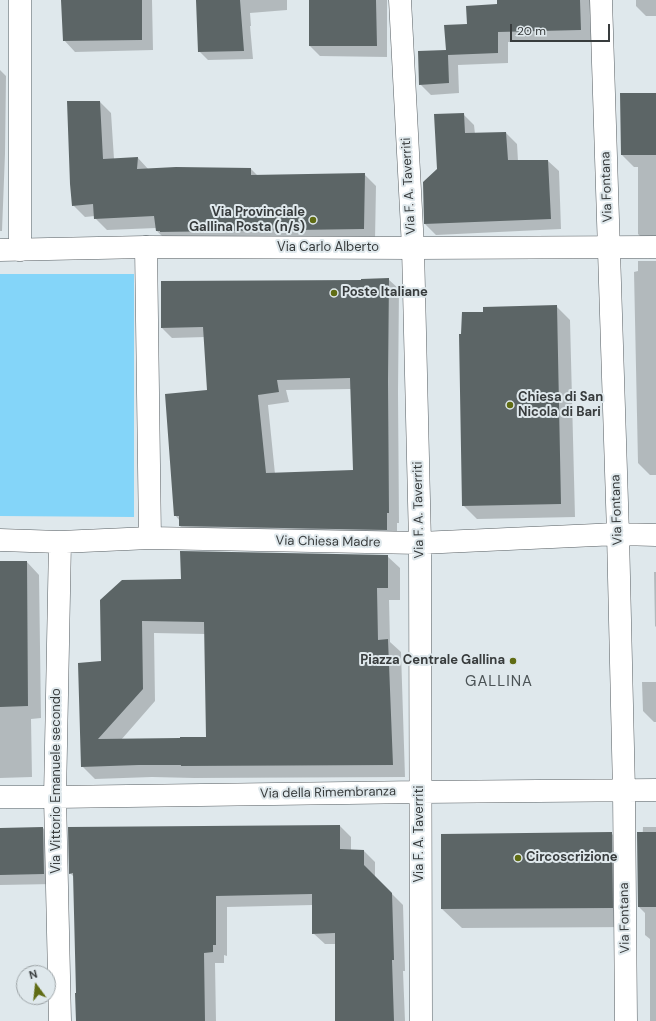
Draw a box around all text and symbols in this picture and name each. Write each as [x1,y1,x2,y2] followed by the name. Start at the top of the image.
[512,16,612,42] scale bar
[517,23,546,39] text: 20 m
[399,137,419,235] street label: Via F. A. Taverriti
[598,151,616,223] street label: Via Fontana
[189,205,305,236] place label: Via Provinciale Gallina Posta (n/s)
[308,215,318,225] marker: Via Provinciale Gallina Posta (n/s)
[277,240,379,256] street label: Via Carlo Alberto
[342,285,428,301] place label: Poste Italiane
[329,288,339,298] marker: Poste Italiane
[518,390,603,421] place label: Chiesa di San Nicola di Bari
[505,400,515,410] marker: Chiesa di San Nicola di Bari
[410,461,428,559] street label: Via F. A. Taverriti
[608,474,626,546] street label: Via Fontana
[275,533,381,551] street label: Via Chiesa Madre
[360,653,505,669] place label: Piazza Centrale Gallina
[508,656,518,666] marker: Piazza Centrale Gallina
[465,673,533,691] district label: GALLINA
[49,688,65,874] street label: Via Vittorio Emanuele secondo
[260,784,396,802] street label: Via della Rimembranza
[412,785,428,883] street label: Via F. A. Taverriti
[526,850,618,866] place label: Circoscrizione
[513,853,523,863] marker: Circoscrizione
[617,882,633,954] street label: Via Fontana
[16,965,56,1005] north arrow
[27,967,39,982] text: N

